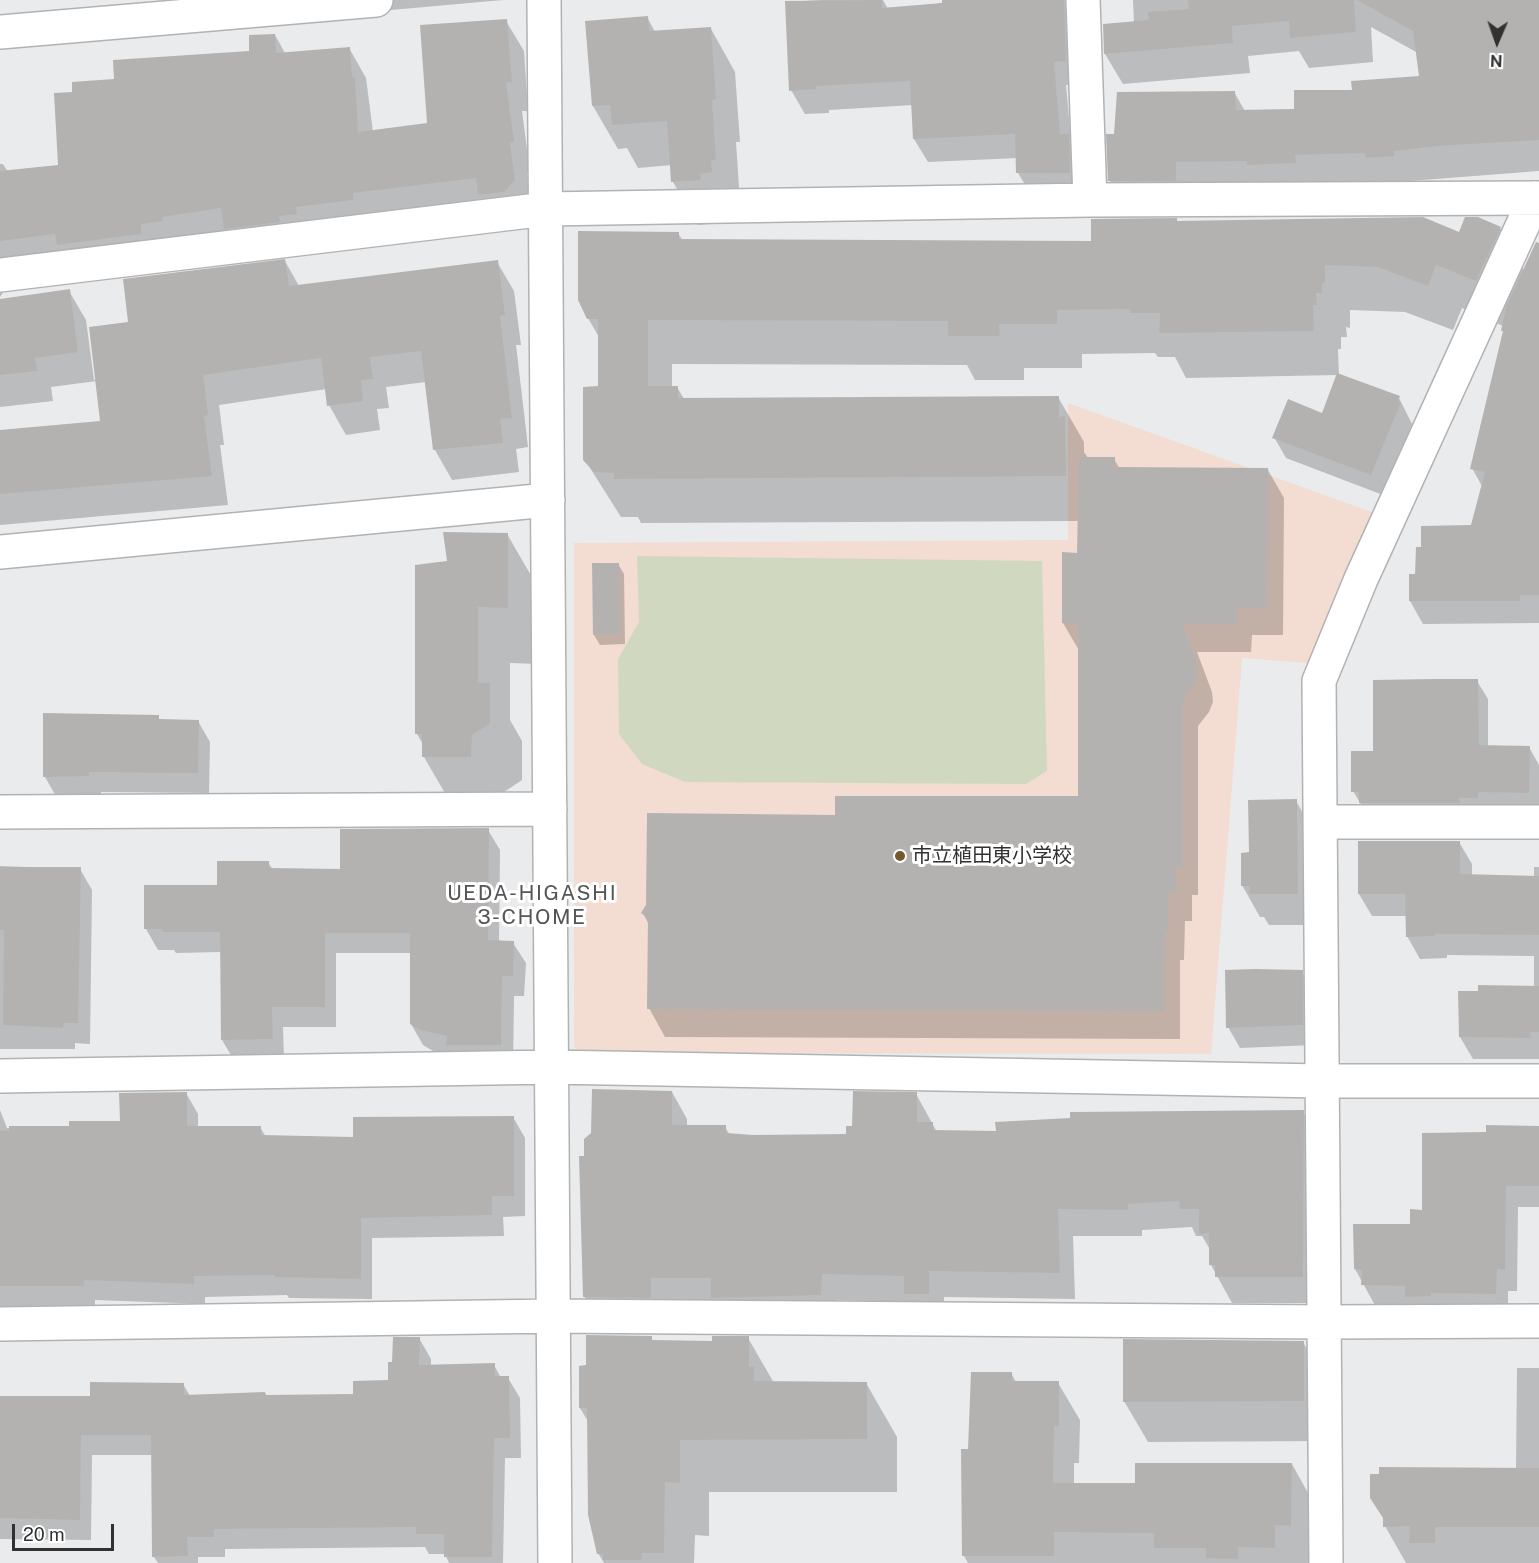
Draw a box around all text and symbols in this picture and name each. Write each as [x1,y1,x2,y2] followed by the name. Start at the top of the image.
[1467,12,1527,72] north arrow
[1490,51,1503,70] text: N
[912,844,1072,868] place label: 市立植田東小学校
[893,849,907,863] marker: 市立植田東小学校
[447,881,617,931] district label: UEDA-HIGASHI 3-CHOME
[15,1512,117,1550] scale bar
[23,1524,65,1545] text: 20 m

